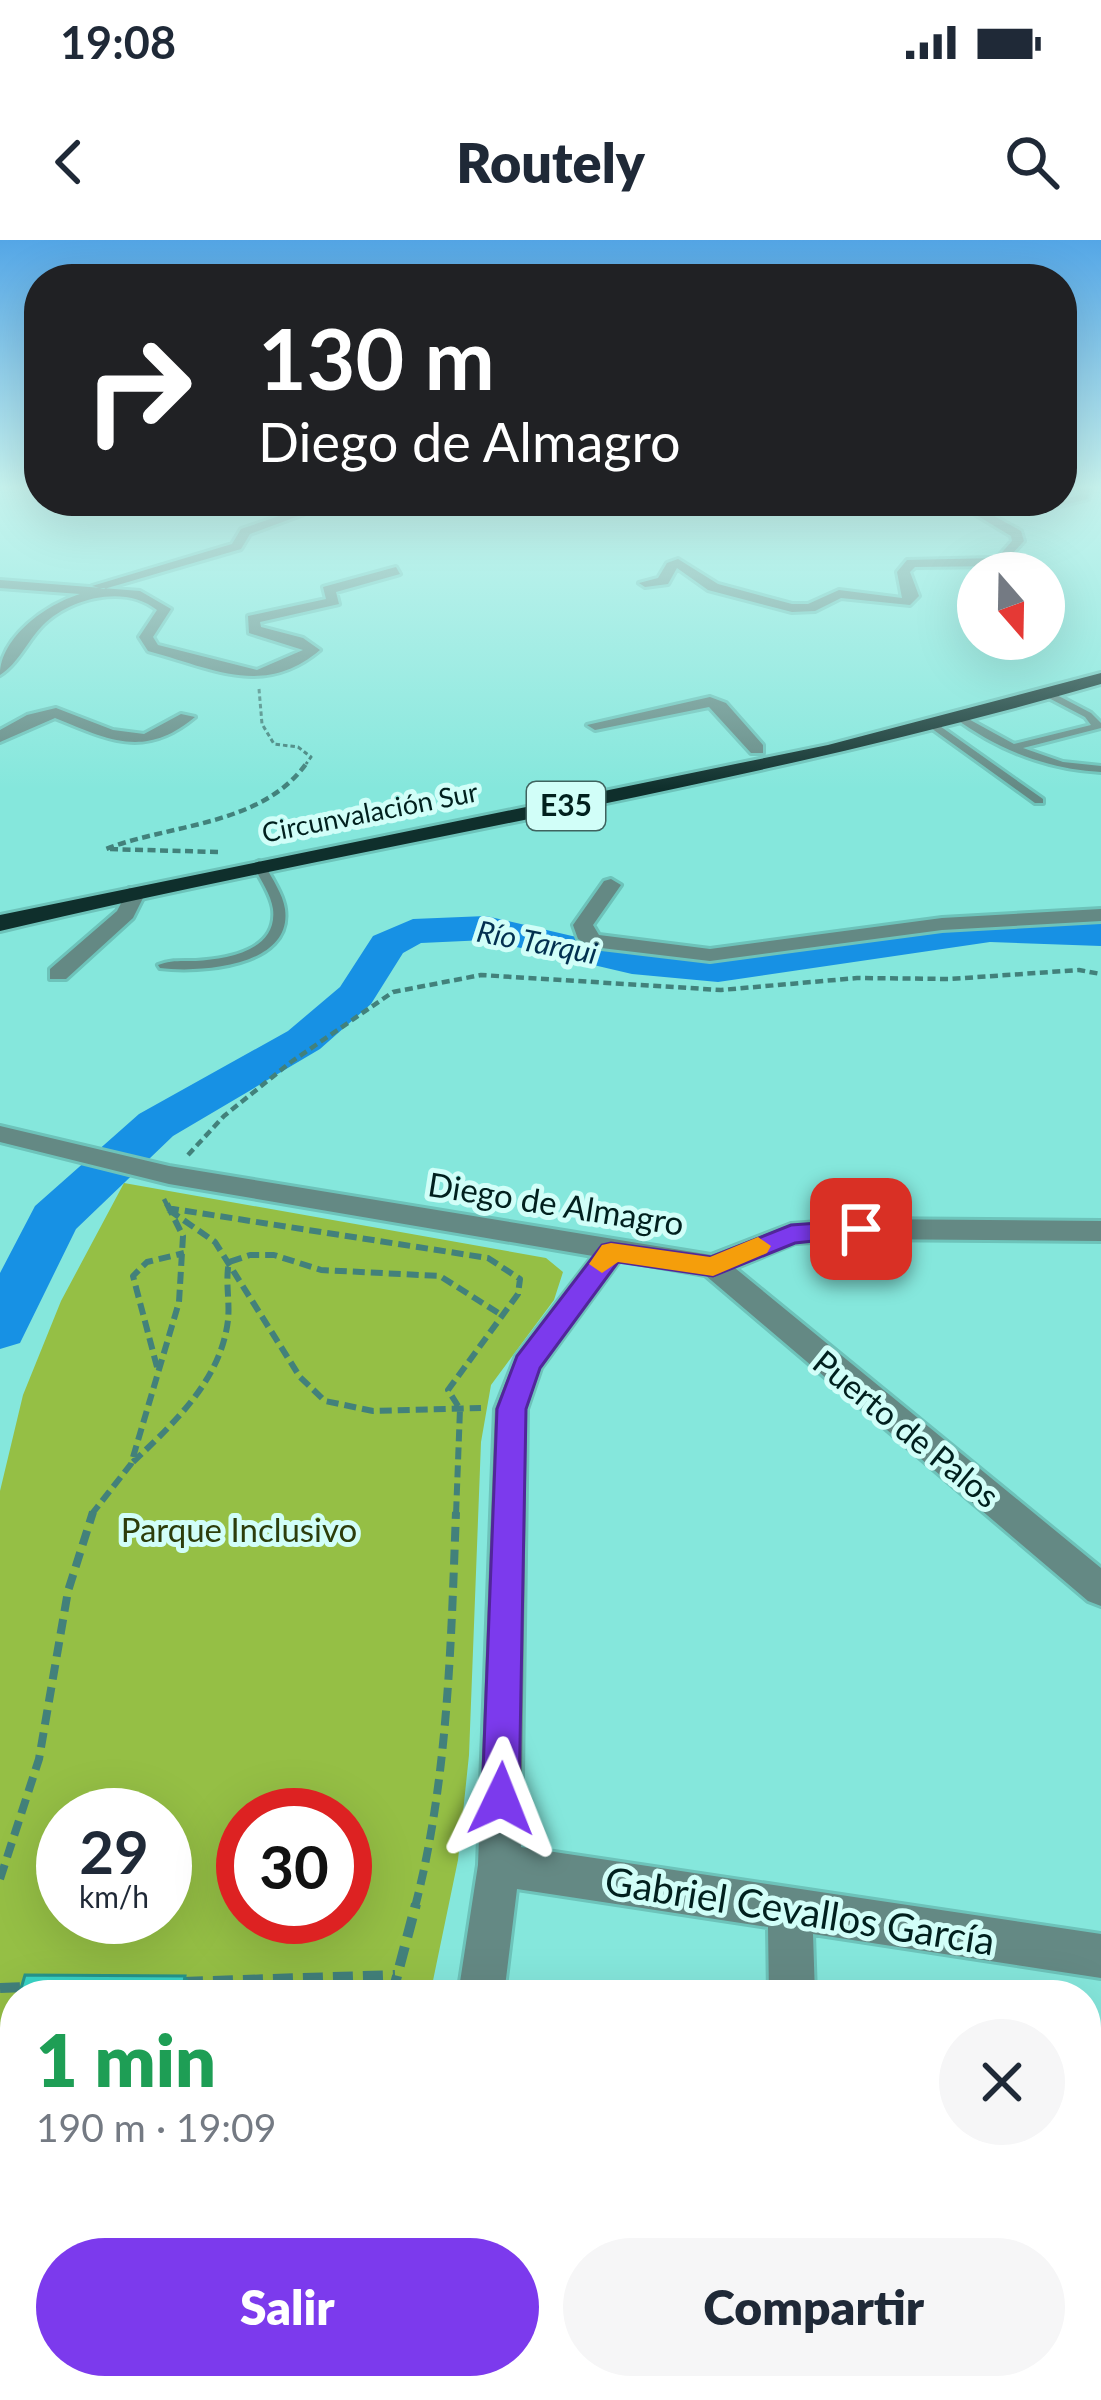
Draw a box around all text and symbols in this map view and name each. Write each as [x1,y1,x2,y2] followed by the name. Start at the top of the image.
[60,15,176,69] text: 19:08
[36,129,102,195] icon: back
[999,129,1065,195] icon: search
[456,130,645,195] text: Routely
[258,307,495,408] text: 130 m
[60,312,216,468] icon: right
[258,409,681,474] text: Diego de Almagro
[957,552,1065,660] north arrow
[957,552,1065,660] map controls
[259,774,481,849] street label: Circunvalación Sur
[527,782,605,830] road number: E35
[474,912,601,970] water label: Río Tarqui
[426,1163,687,1243] street label: Diego de Almagro
[810,1178,912,1280] pin
[828,1196,894,1262] icon: arrive
[806,1341,1008,1515] street label: Puerto de Palos
[121,1509,357,1549] park label: Parque Inclusivo
[438,1736,564,1862] position arrow
[216,1788,372,1944] speed limit sign: 30
[79,1815,149,1887] text: 29
[602,1856,998,1964] street label: Gabriel Cevallos García
[79,1878,149,1914] text: km/h
[36,2016,216,2102] text: 1 min
[939,2019,1065,2145] button: close
[36,2104,276,2150] text: 190 m · 19:09
[36,2238,539,2376] button: Salir
[563,2238,1065,2376] button: Compartir

